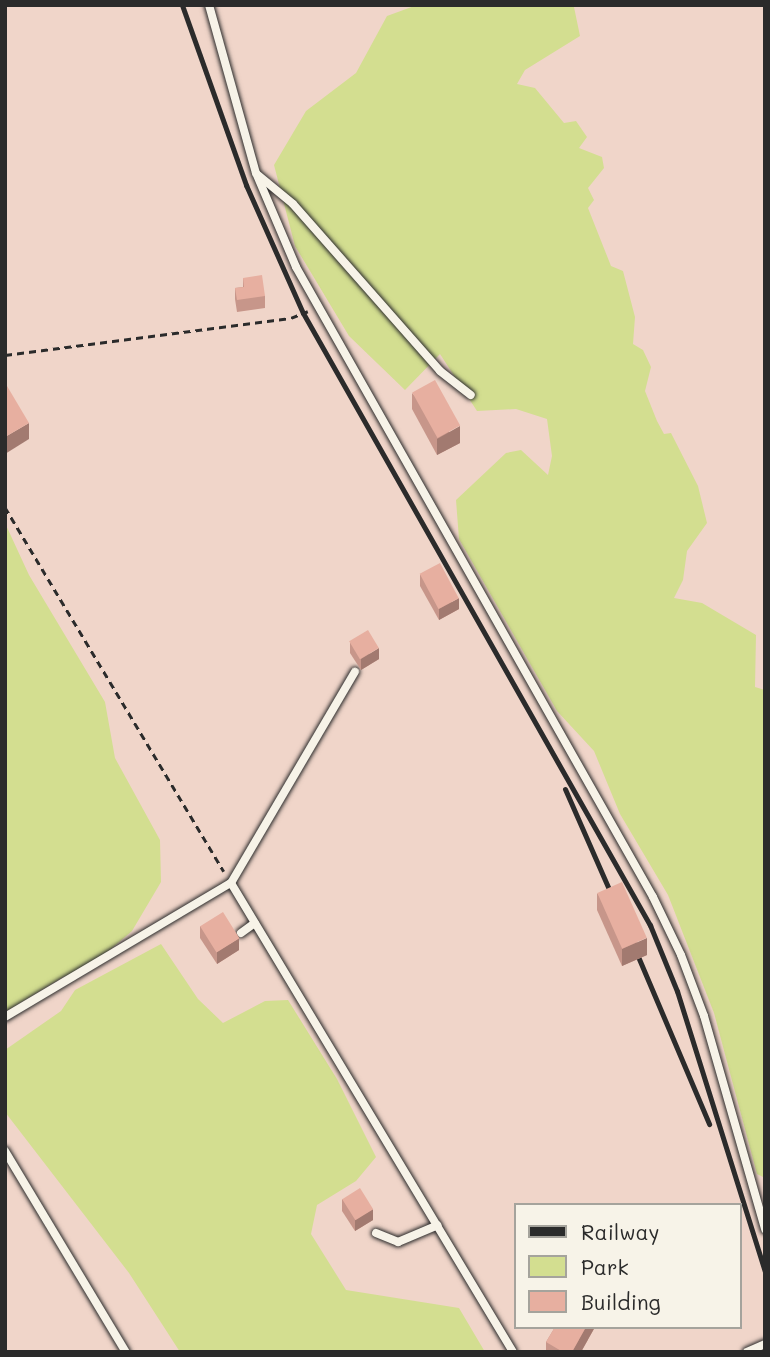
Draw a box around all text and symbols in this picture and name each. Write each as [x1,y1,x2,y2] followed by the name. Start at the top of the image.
[514,1203,742,1329] legend
[581,1218,660,1245] text: Railway
[581,1253,629,1280] text: Park
[581,1288,661,1315] text: Building

